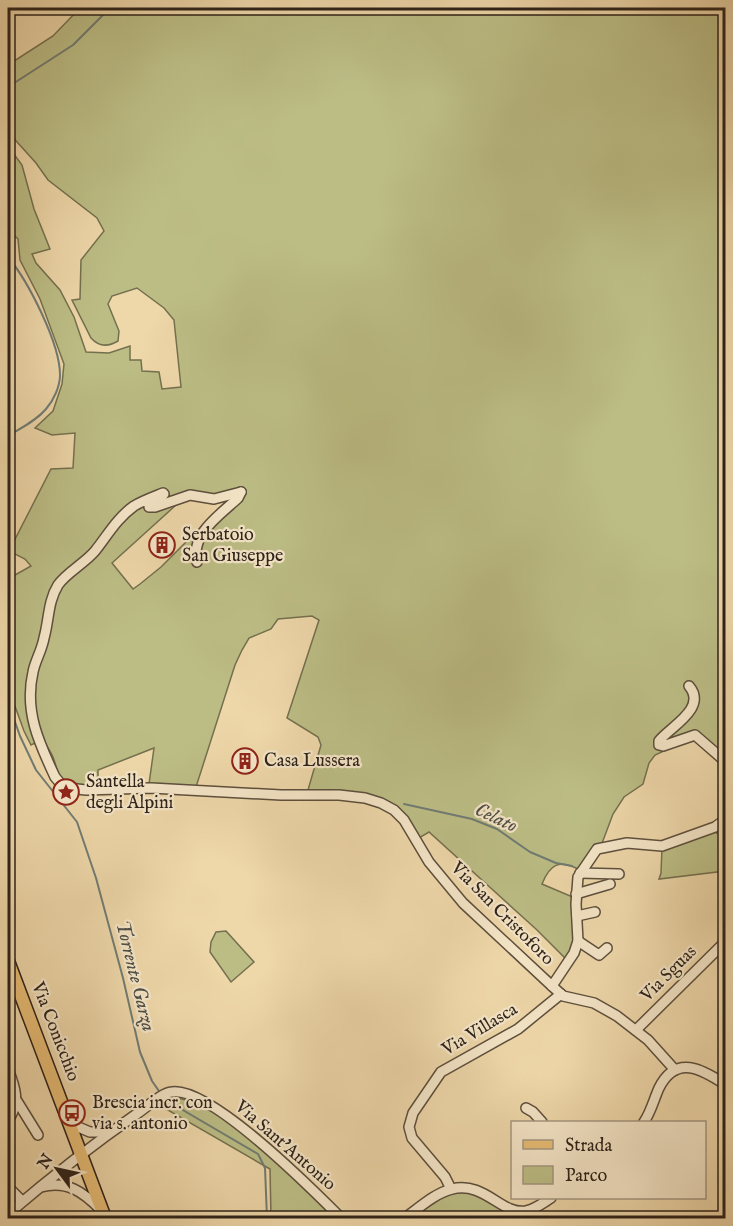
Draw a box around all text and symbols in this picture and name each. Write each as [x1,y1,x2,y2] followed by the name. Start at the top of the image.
[182,524,283,568] place label: Serbatoio San Giuseppe
[147,530,177,560] building icon: Serbatoio San Giuseppe
[230,746,260,776] building icon: Casa Lussera
[264,750,360,773] place label: Casa Lussera
[86,771,173,815] place label: Santella degli Alpini
[51,777,81,807] place icon: Santella degli Alpini
[471,797,521,839] water label: Celato
[445,857,559,971] street label: Via San Cristoforo
[109,918,161,1034] water label: Torrente Garza
[635,941,702,1008] street label: Via Sguas
[25,978,85,1085] street label: Via Conicchio
[437,998,522,1062] street label: Via Villasca
[92,1092,213,1136] place label: Brescia incr. con via s. antonio
[229,1095,341,1196] street label: Via Sant'Antonio
[57,1098,87,1128] bus stop icon: Brescia incr. con via s. antonio
[511,1121,706,1199] legend
[565,1135,612,1158] text: Strada
[27,1139,87,1199] north arrow
[33,1151,58,1174] text: N
[565,1165,607,1188] text: Parco

